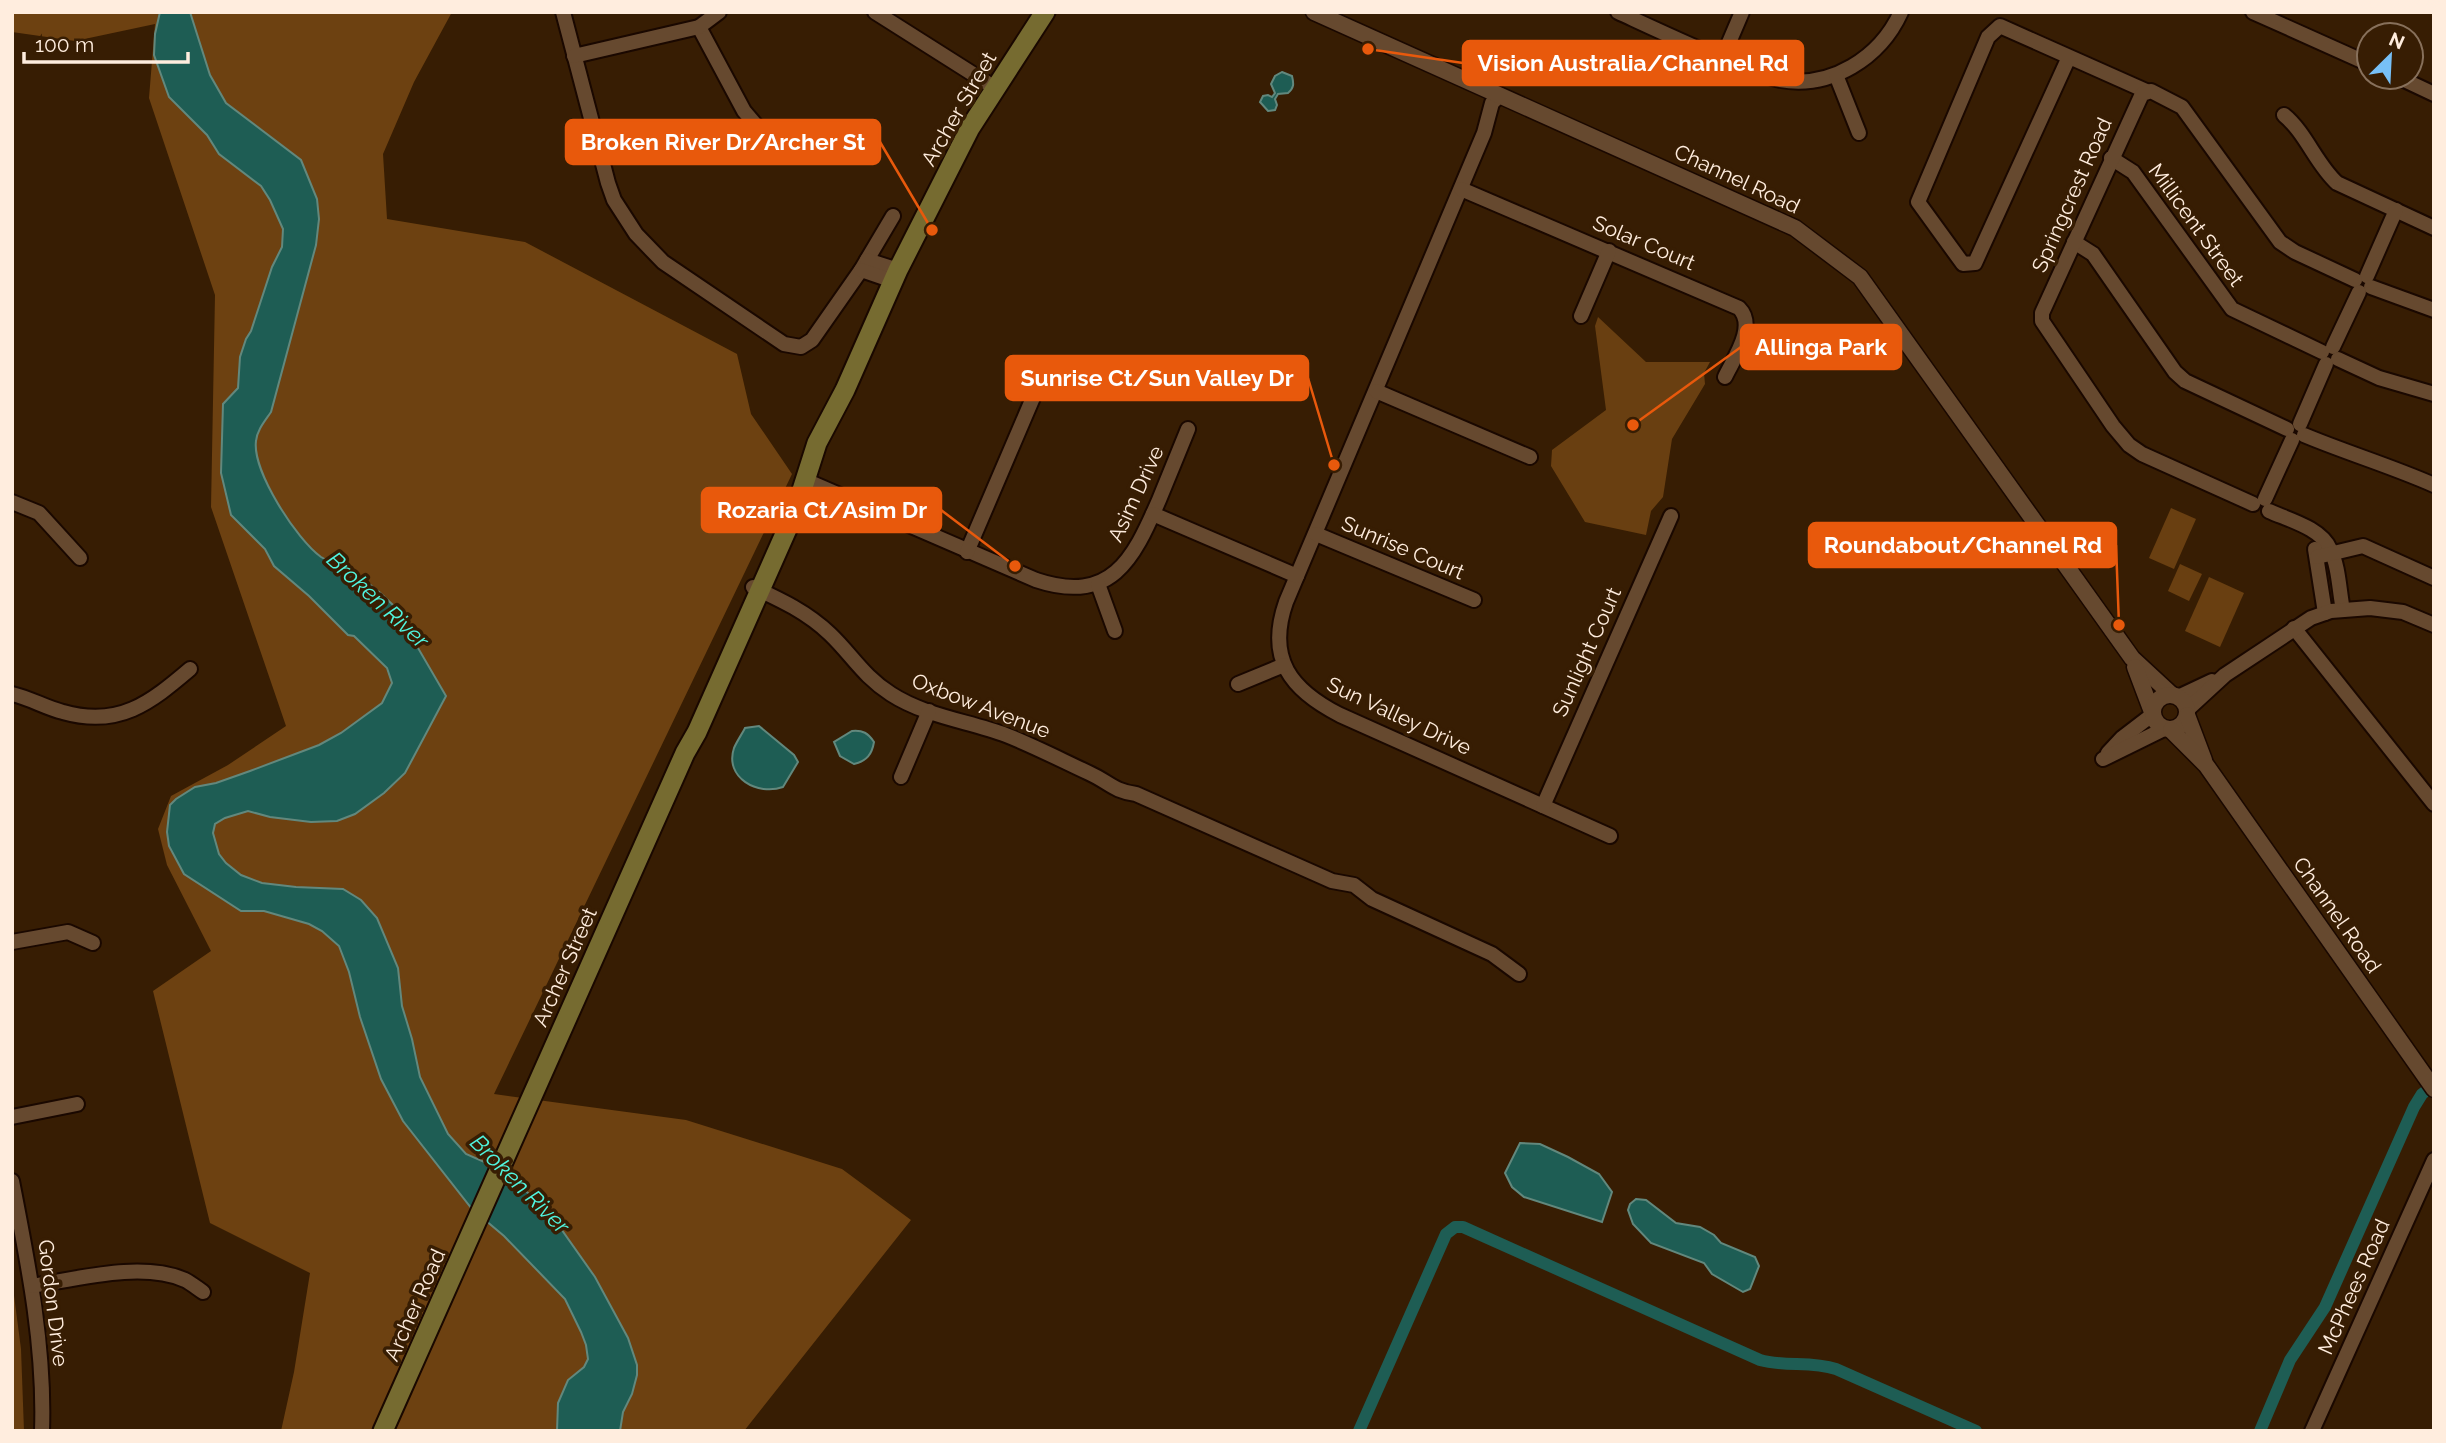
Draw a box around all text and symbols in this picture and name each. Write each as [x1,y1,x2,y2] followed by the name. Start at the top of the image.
[24,21,189,65] scale bar
[2355,21,2425,91] north arrow
[2386,27,2408,53] text: N
[35,32,94,57] text: 100 m
[1463,41,1803,85] callout: Vision Australia/Channel Rd
[916,47,1001,170] street label: Archer Street
[1477,49,1789,76] text: Vision Australia/Channel Rd
[2026,114,2117,276] street label: Springcrest Road
[566,120,880,164] callout: Broken River Dr/Archer St
[581,128,865,155] text: Broken River Dr/Archer St
[1670,139,1804,219] street label: Channel Road
[2144,159,2249,291] street label: Millicent Street
[1589,210,1699,275] street label: Solar Court
[1741,325,1901,369] callout: Allinga Park
[1755,333,1887,360] text: Allinga Park
[1006,356,1308,400] callout: Sunrise Ct/Sun Valley Dr
[1020,364,1294,391] text: Sunrise Ct/Sun Valley Dr
[1102,442,1169,546] street label: Asim Drive
[702,488,941,532] callout: Rozaria Ct/Asim Dr
[717,496,927,523] text: Rozaria Ct/Asim Dr
[1338,510,1468,585] street label: Sunrise Court
[1809,523,2116,567] callout: Roundabout/Channel Rd
[1824,531,2102,558] text: Roundabout/Channel Rd
[322,546,436,654] water label: Broken River
[1547,583,1626,720] street label: Sunlight Court
[908,668,1054,743] street label: Oxbow Avenue
[1323,671,1475,760] street label: Sun Valley Drive
[2288,852,2387,977] street label: Channel Road
[527,903,602,1030] street label: Archer Street
[465,1128,576,1240] water label: Broken River
[2313,1215,2395,1358] street label: McPhees Road
[33,1238,74,1368] street label: Gordon Drive
[379,1245,450,1365] street label: Archer Road

